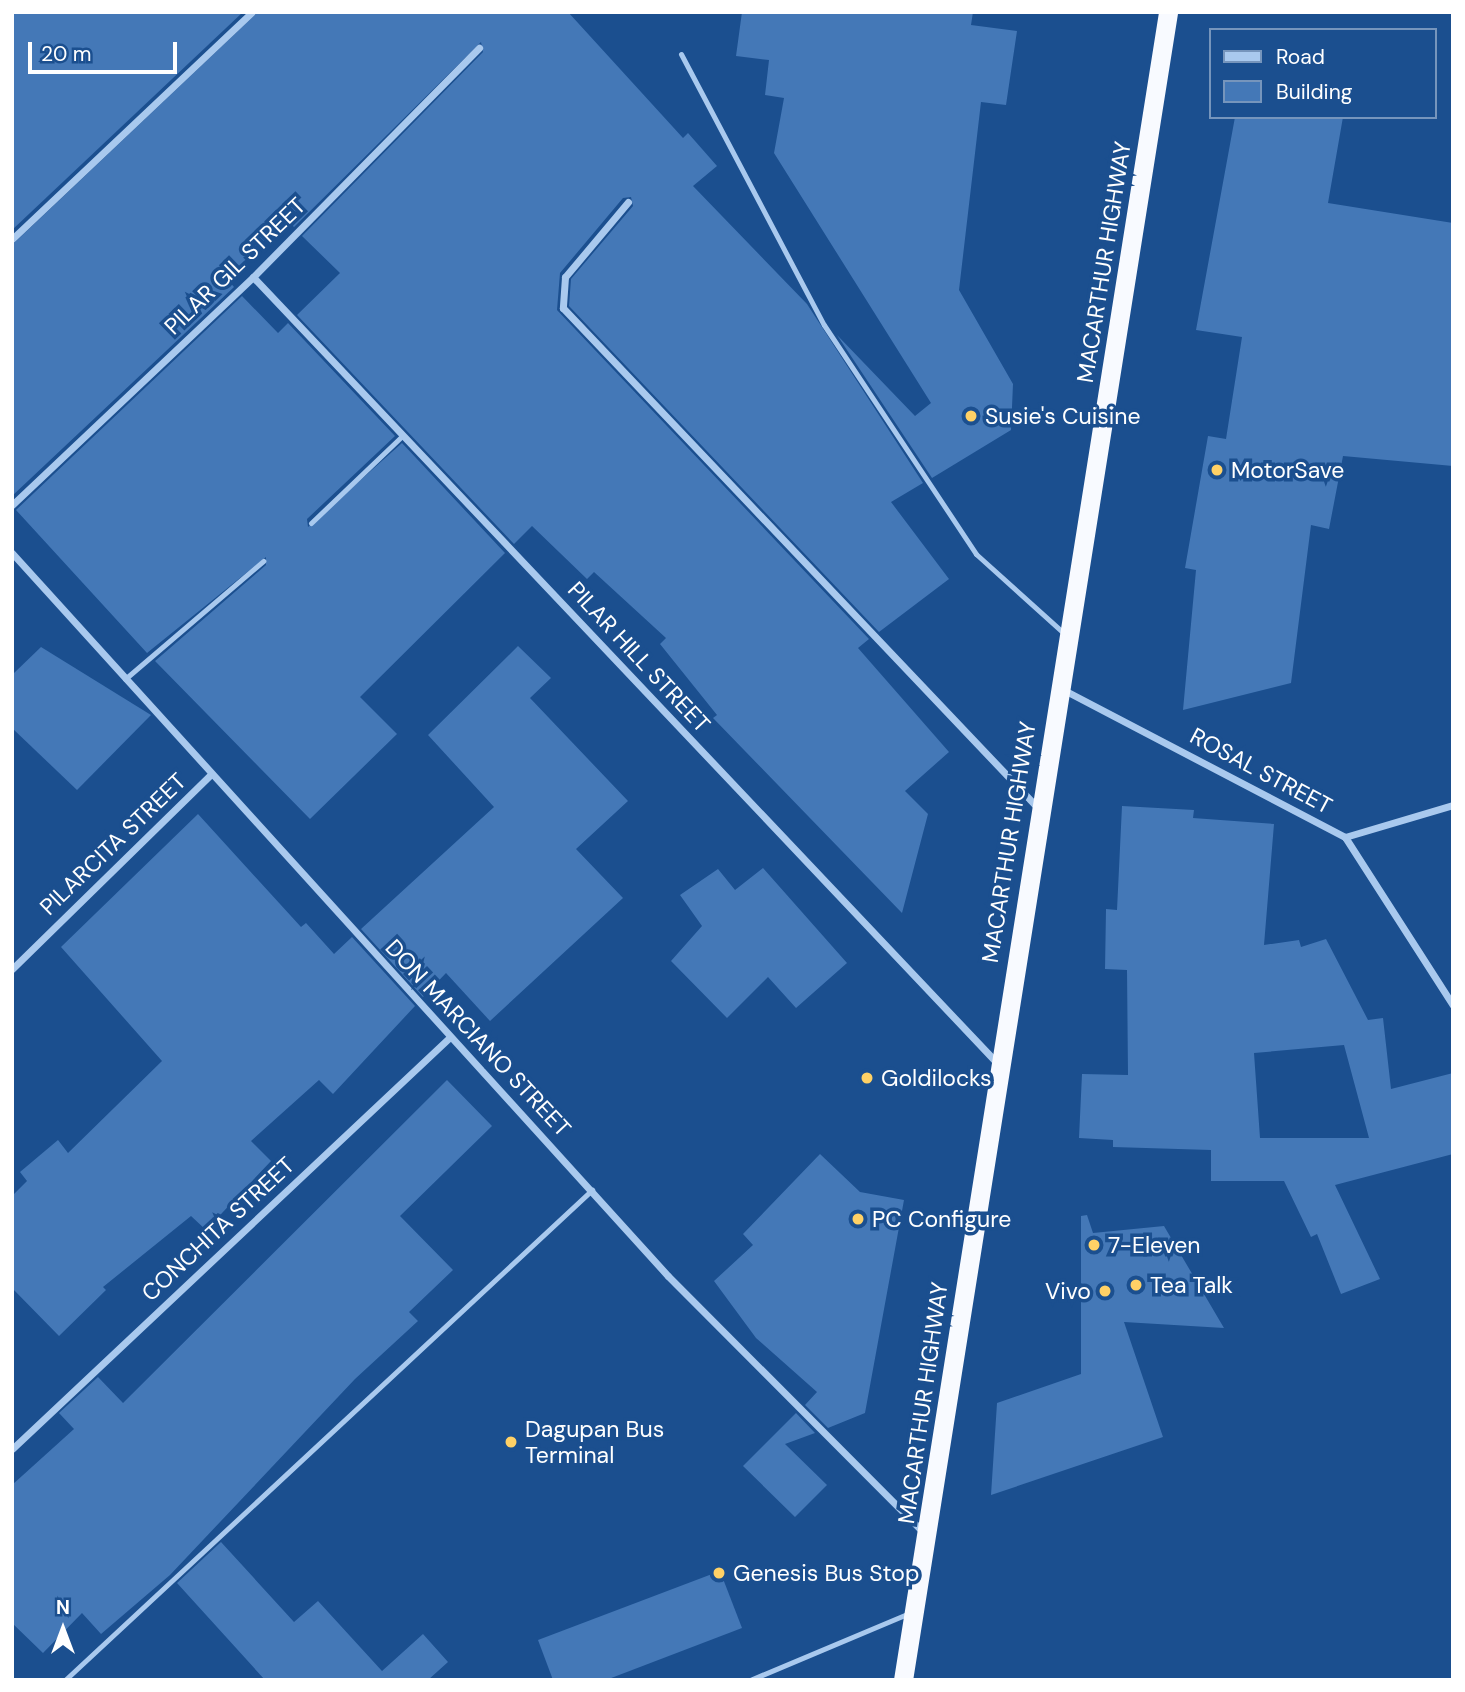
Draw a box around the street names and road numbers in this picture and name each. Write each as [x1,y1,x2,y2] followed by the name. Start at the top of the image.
[1071,139,1137,385] street label: MACARTHUR HIGHWAY
[159,192,311,340] street label: PILAR GIL STREET
[562,576,716,738] street label: PILAR HILL STREET
[976,719,1042,965] street label: MACARTHUR HIGHWAY
[1185,722,1337,820] street label: ROSAL STREET
[34,767,192,921] street label: PILARCITA STREET
[379,934,577,1142] street label: DON MARCIANO STREET
[136,1151,300,1307] street label: CONCHITA STREET
[892,1280,954,1526] street label: MACARTHUR HIGHWAY

